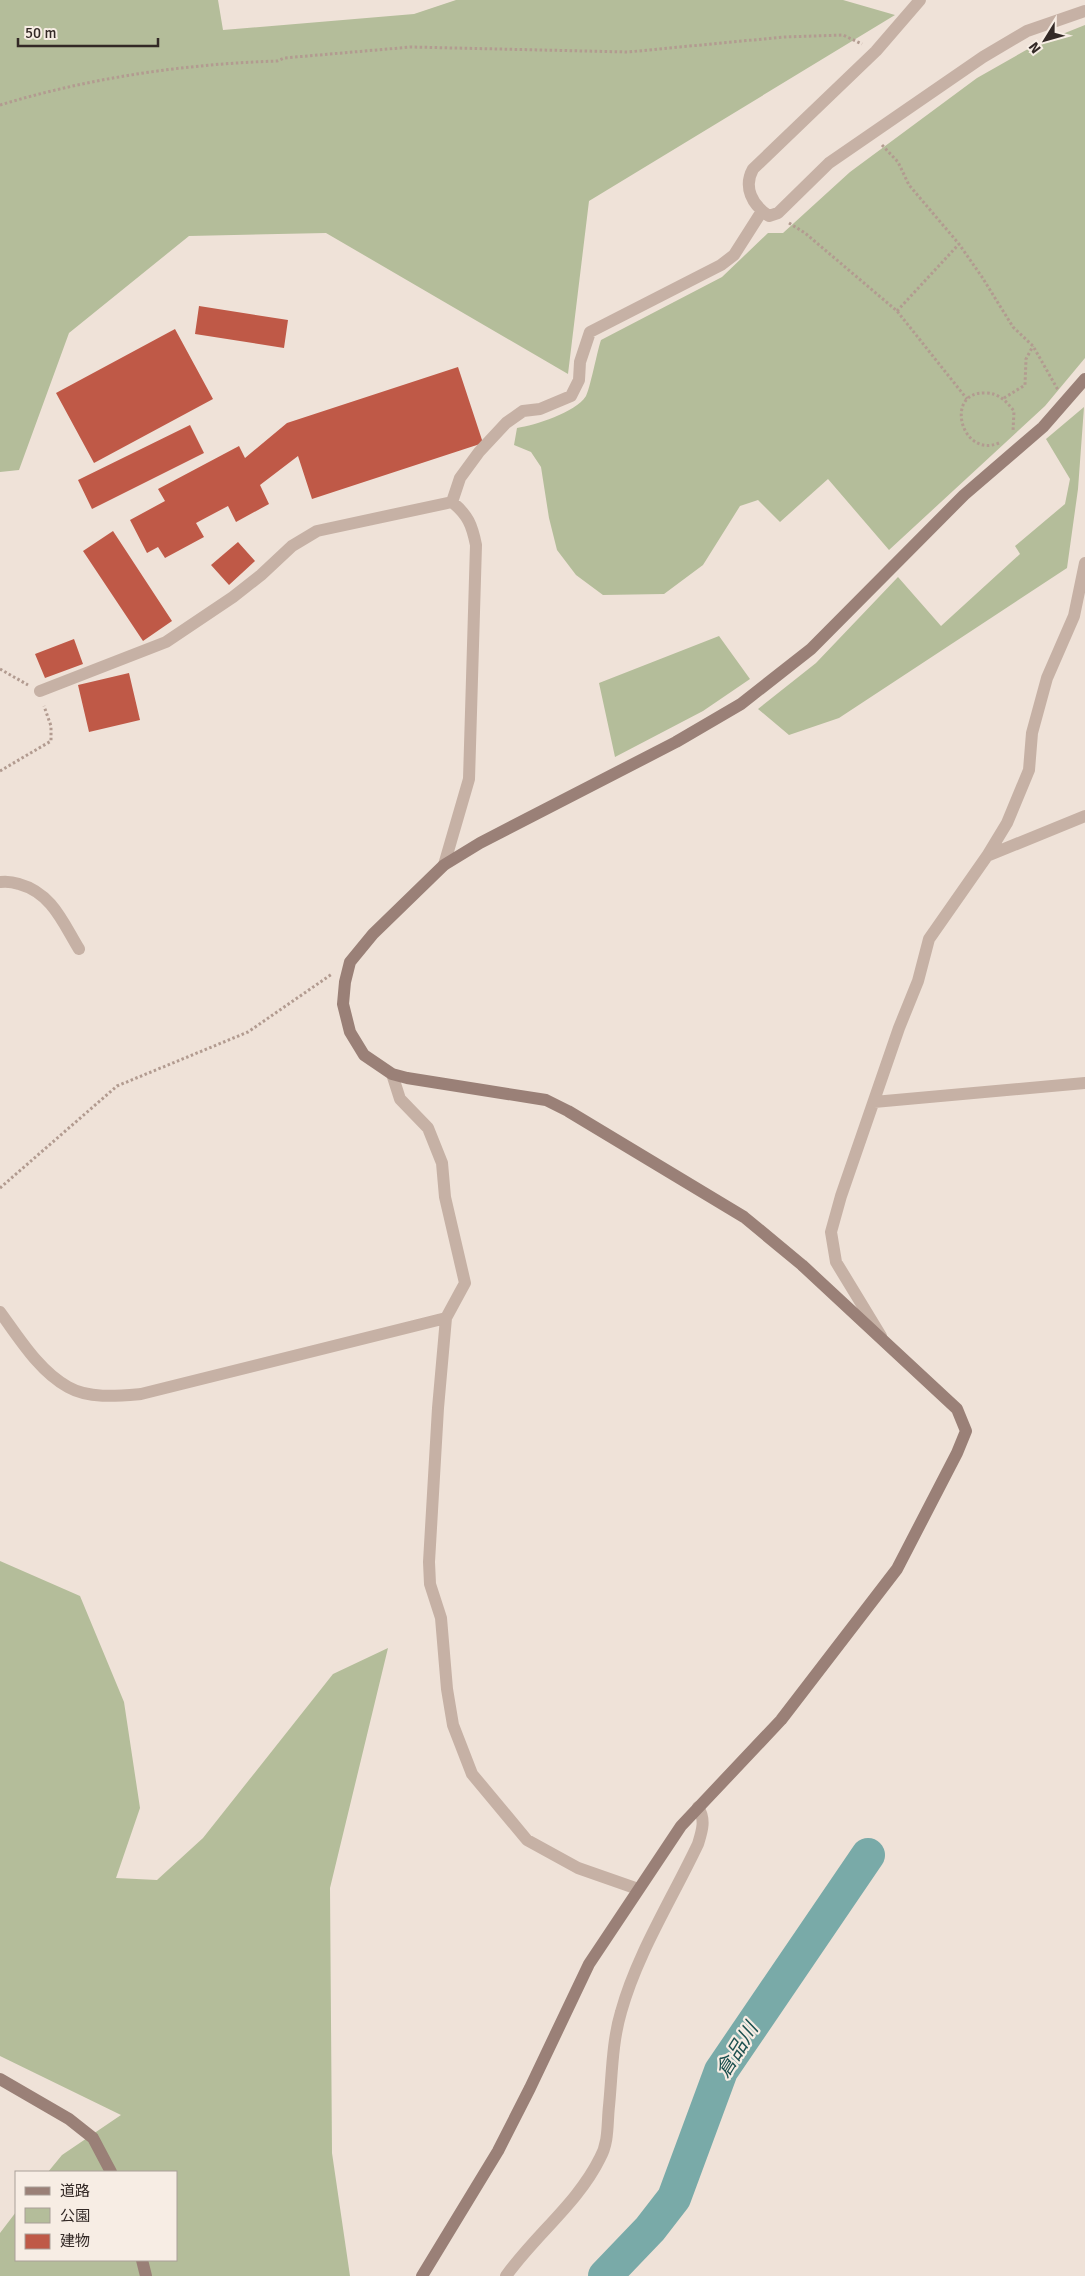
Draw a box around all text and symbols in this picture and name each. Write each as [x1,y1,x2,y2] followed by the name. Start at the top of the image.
[18,15,158,47] scale bar
[1020,15,1070,65] north arrow
[25,24,56,42] text: 50 m
[1025,39,1045,57] text: N
[711,2016,765,2082] water label: 倉品川
[15,2171,178,2261] legend
[60,2182,90,2200] text: 道路
[60,2207,90,2225] text: 公園
[60,2232,90,2250] text: 建物

